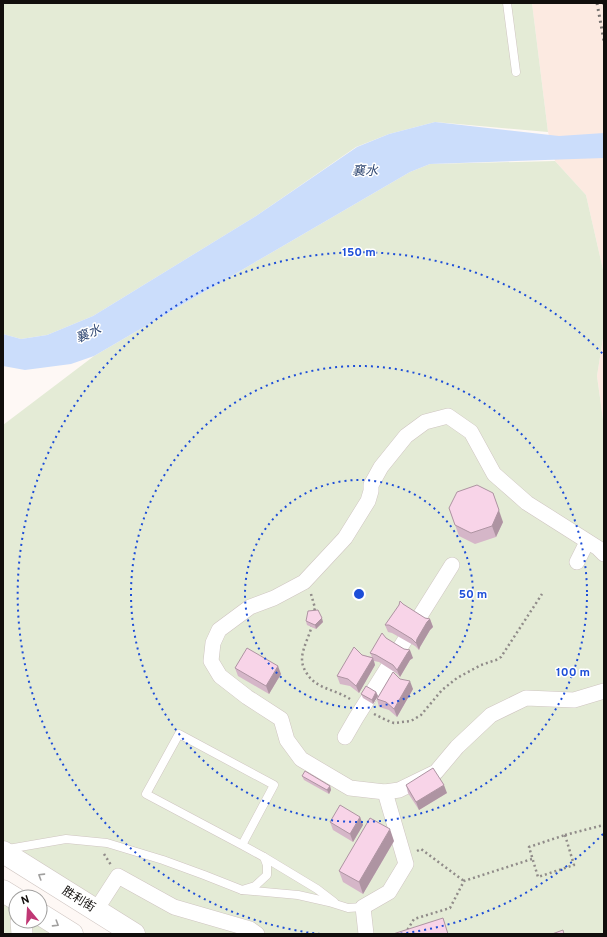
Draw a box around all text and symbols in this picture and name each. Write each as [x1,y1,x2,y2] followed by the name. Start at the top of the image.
[352,163,379,180] water label: 襄水
[342,245,376,261] text: 150 m
[73,321,105,347] water label: 襄水
[352,587,366,601] centre of rings
[459,587,487,603] text: 50 m
[556,665,590,681] text: 100 m
[38,873,45,881] one-way arrow
[59,884,98,916] street label: 胜利街
[8,889,48,929] north arrow
[19,893,31,908] text: N
[52,919,59,927] one-way arrow

